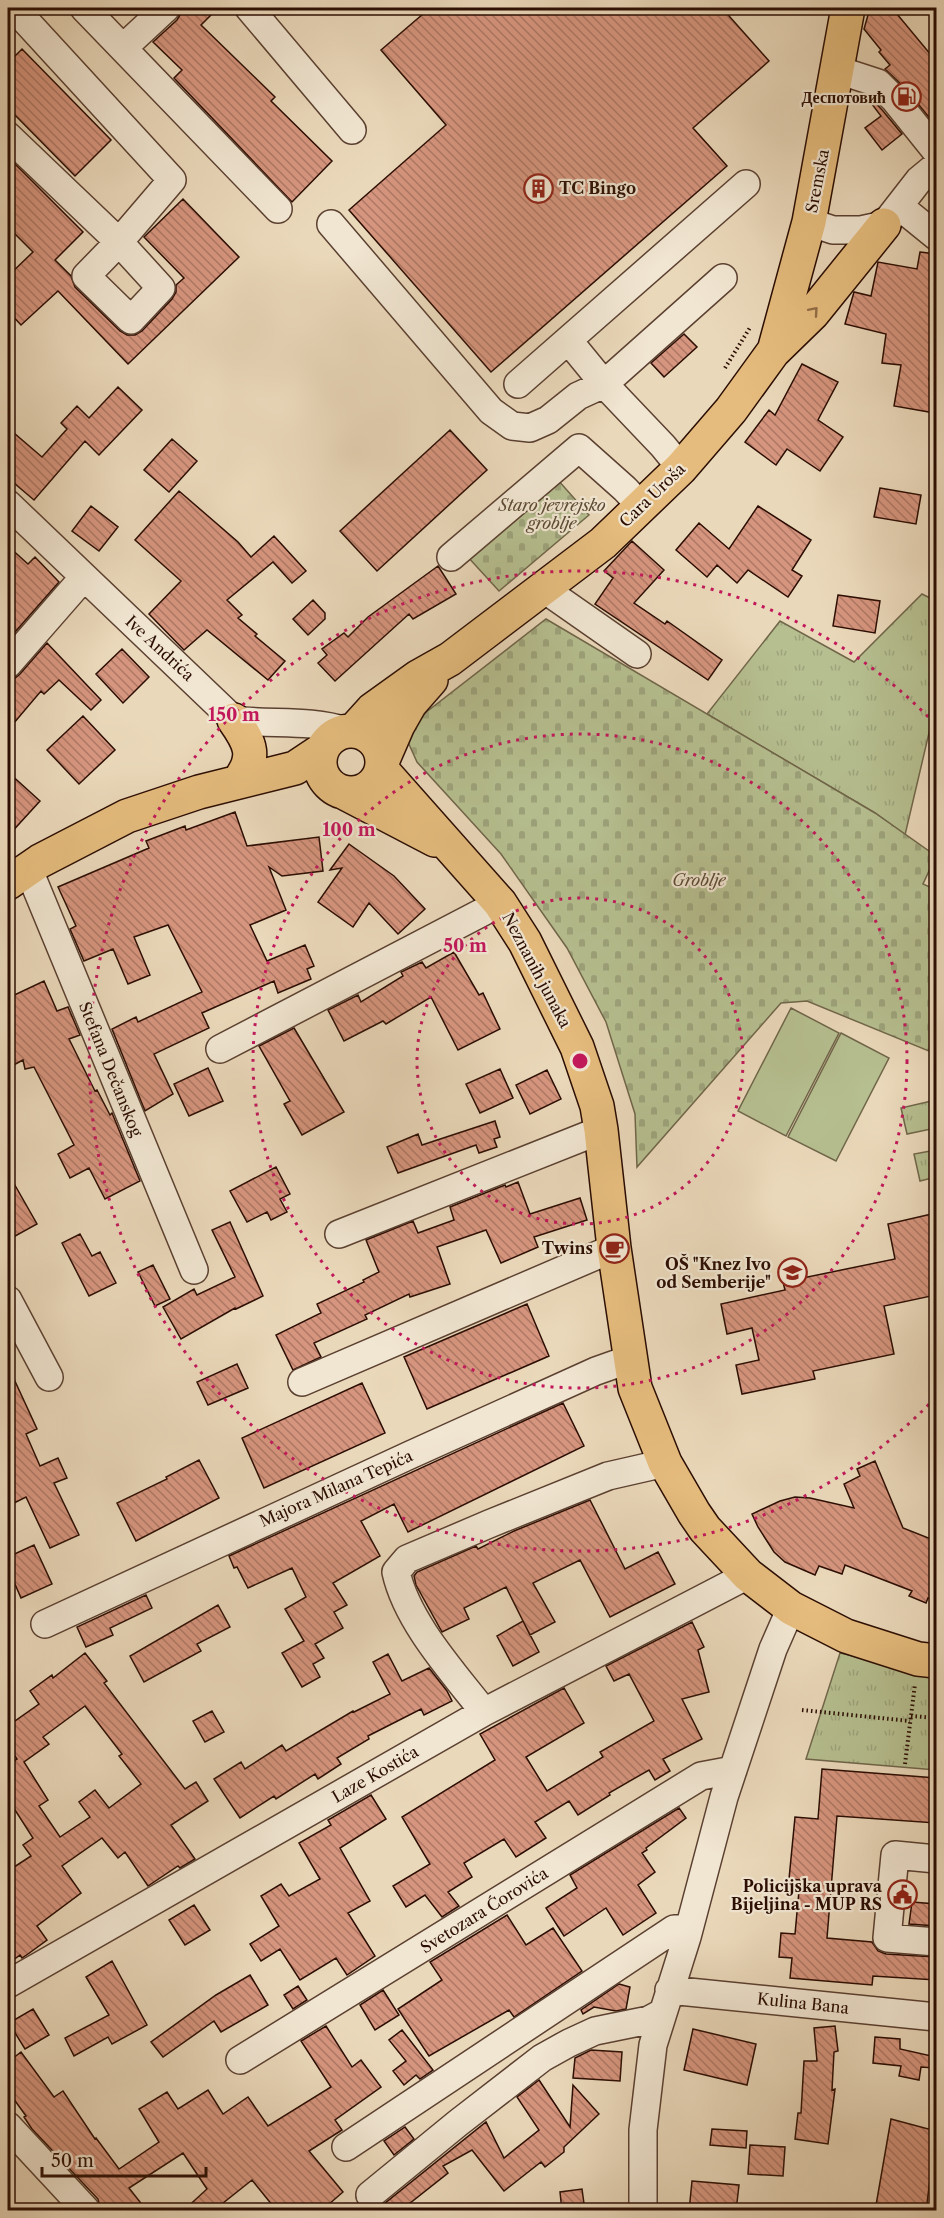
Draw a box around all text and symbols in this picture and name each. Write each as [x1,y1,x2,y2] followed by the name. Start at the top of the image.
[891,81,923,113] fuel station icon: Деспотовић
[801,87,886,107] place label: Деспотовић
[801,147,833,214] street label: Sremska
[522,172,554,204] building icon: TC Bingo
[559,178,636,198] place label: TC Bingo
[807,307,818,318] one-way arrow
[615,458,689,531] street label: Cara Uroša
[497,495,606,533] park label: Staro jevrejsko groblje
[121,611,199,685] street label: Ive Andrića
[208,704,260,726] text: 150 m
[322,819,376,841] text: 100 m
[672,870,727,890] park label: Groblje
[498,909,576,1032] street label: Neznanih junaka
[443,935,487,957] text: 50 m
[75,999,147,1140] street label: Stefana Dečanskog
[570,1051,590,1071] centre of rings
[598,1232,630,1264] cafe icon: Twins
[542,1238,593,1258] place label: Twins
[656,1253,771,1292] place label: OŠ "Knez Ivo od Semberije"
[776,1257,808,1289] school or university icon: OŠ "Knez Ivo od Semberije"
[256,1445,416,1531] street label: Majora Milana Tepića
[328,1741,422,1807] street label: Laze Kostića
[417,1862,552,1957] street label: Svetozara Ćorovića
[731,1876,883,1914] place label: Policijska uprava Bijeljina - MUP RS
[887,1879,919,1911] public building icon: Policijska uprava Bijeljina - MUP RS
[756,1988,851,2018] street label: Kulina Bana
[42,2140,206,2178] scale bar
[51,2150,94,2172] text: 50 m

